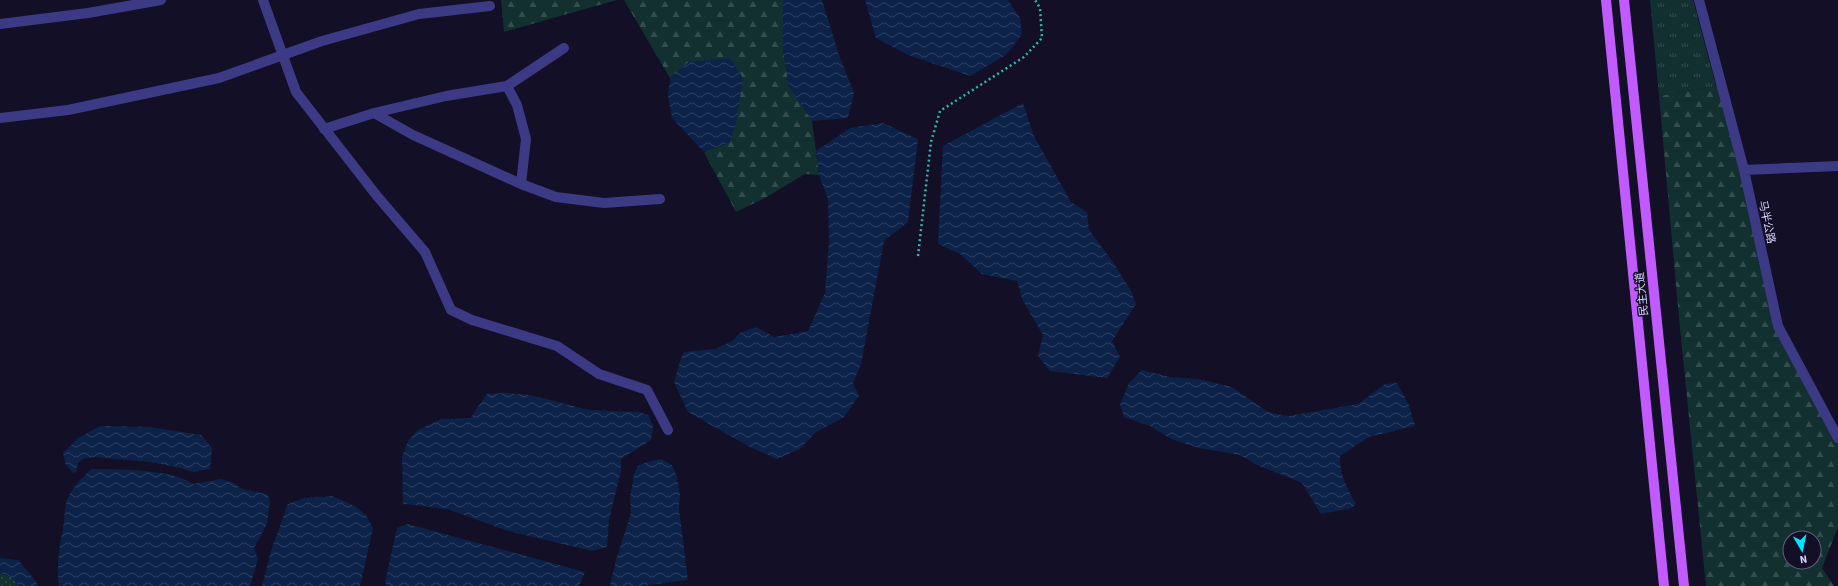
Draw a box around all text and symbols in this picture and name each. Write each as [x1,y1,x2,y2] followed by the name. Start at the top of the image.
[1755,199,1779,245] street label: 马半公路
[1632,271,1652,317] street label: 民主大道
[1782,530,1822,570] north arrow
[1799,551,1808,567] text: N

